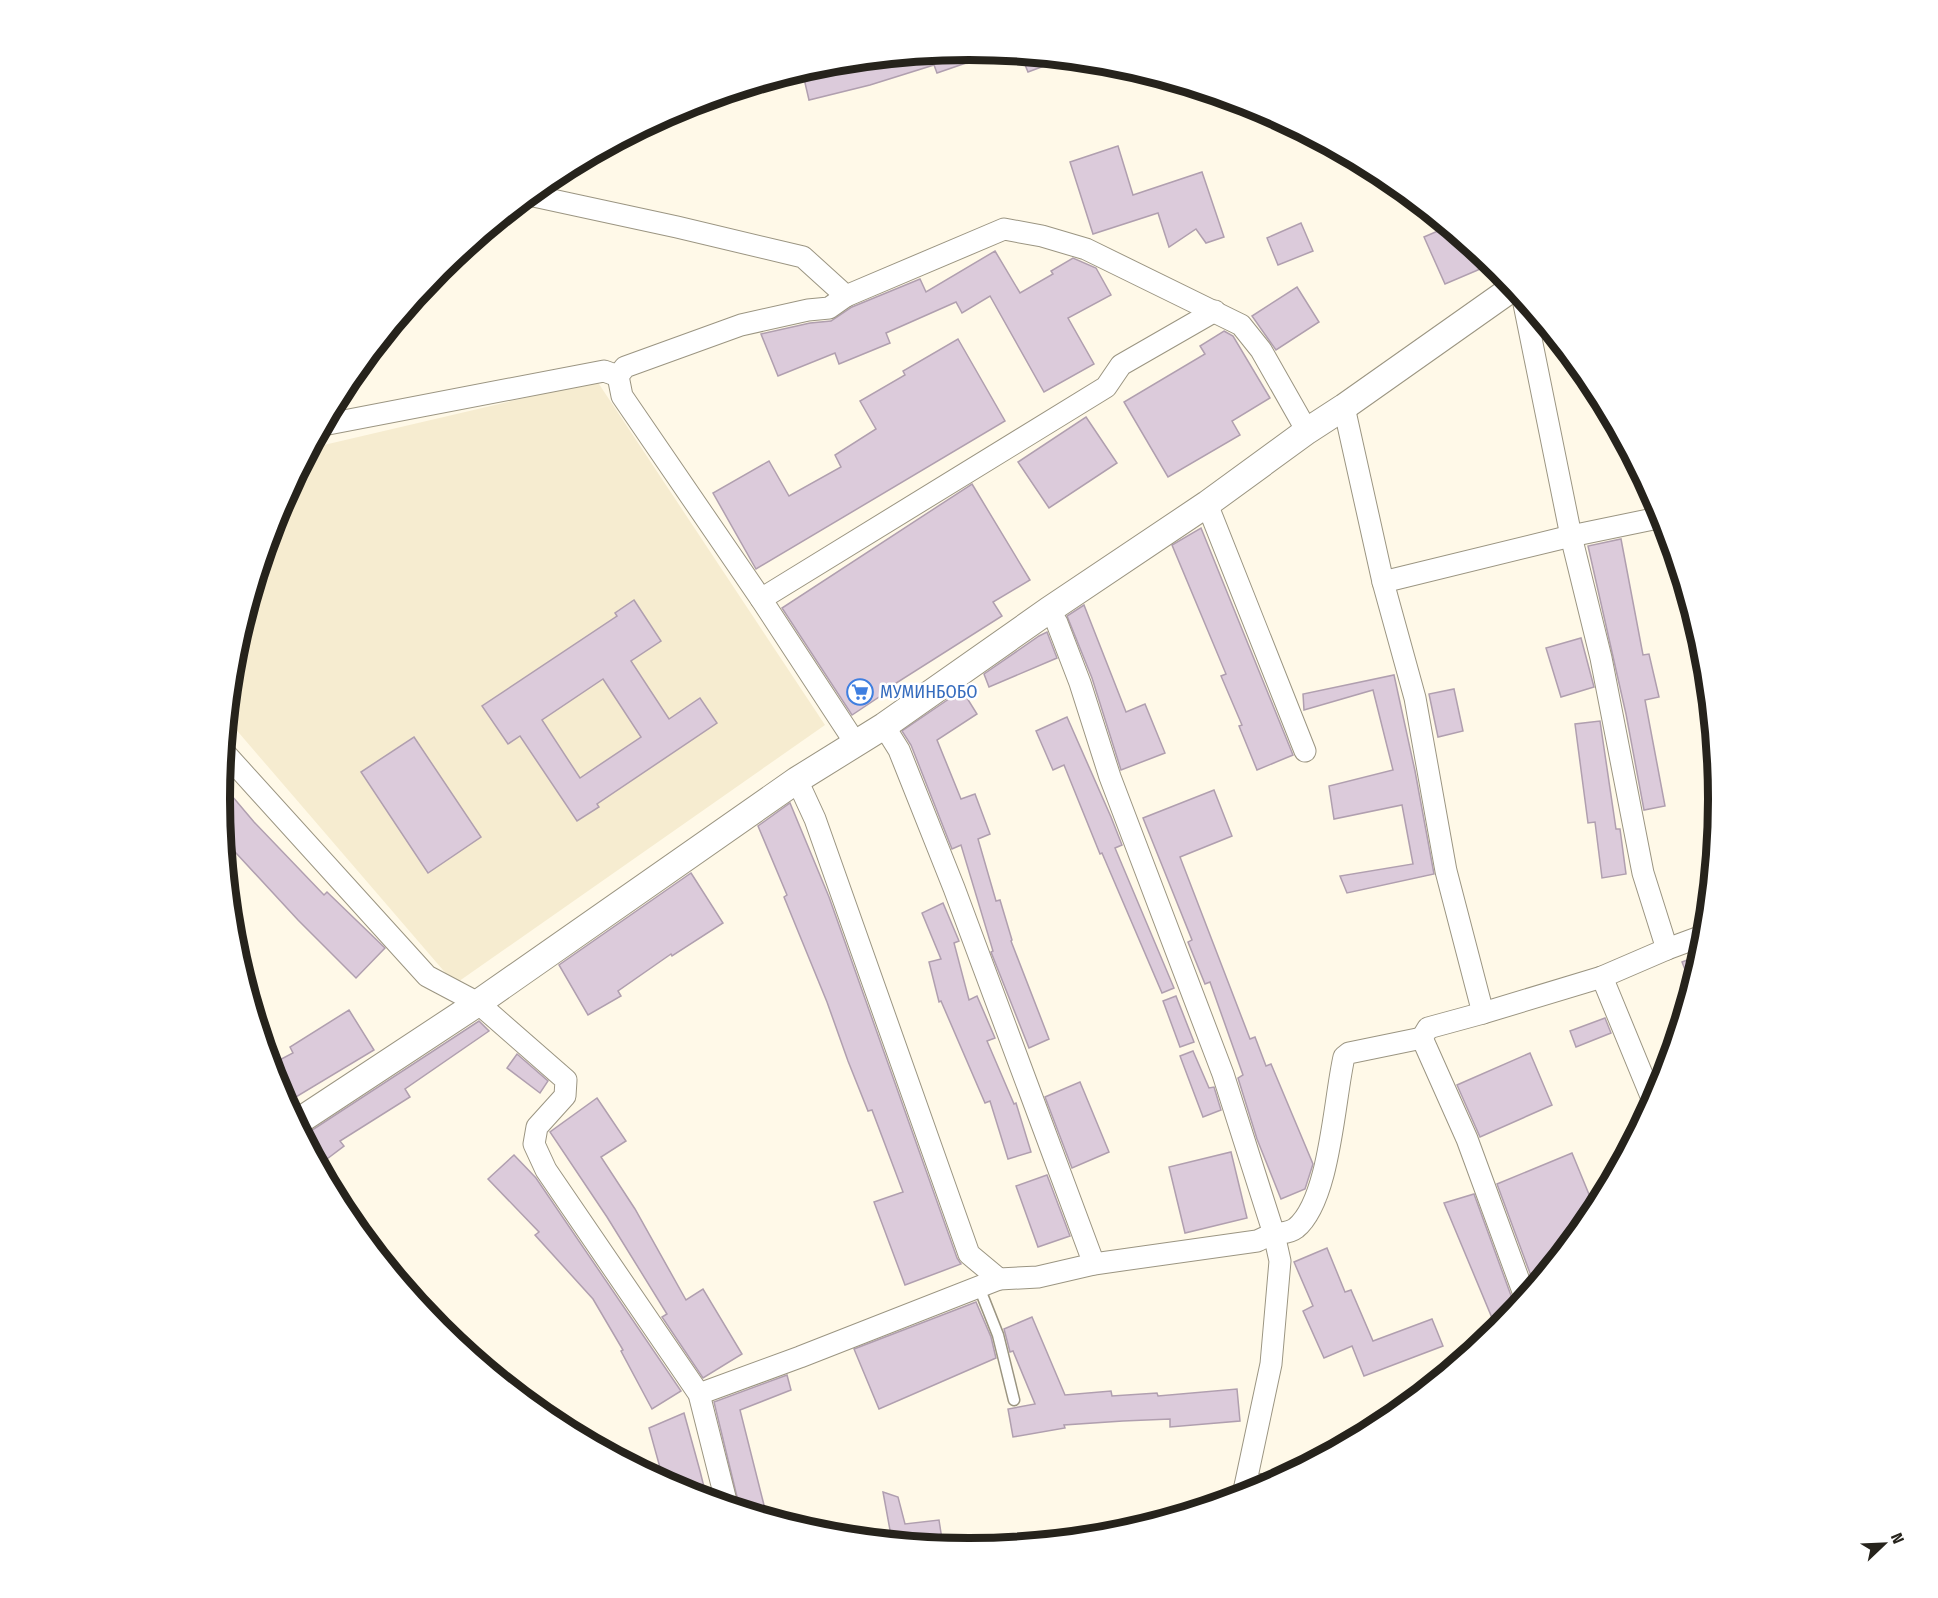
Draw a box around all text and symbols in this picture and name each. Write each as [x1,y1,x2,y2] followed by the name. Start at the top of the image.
[845,677,875,707] supermarket icon: МУМИНБОБО
[880,681,978,703] place label: МУМИНБОБО
[1854,1514,1914,1574] north arrow
[1887,1530,1908,1546] text: N

